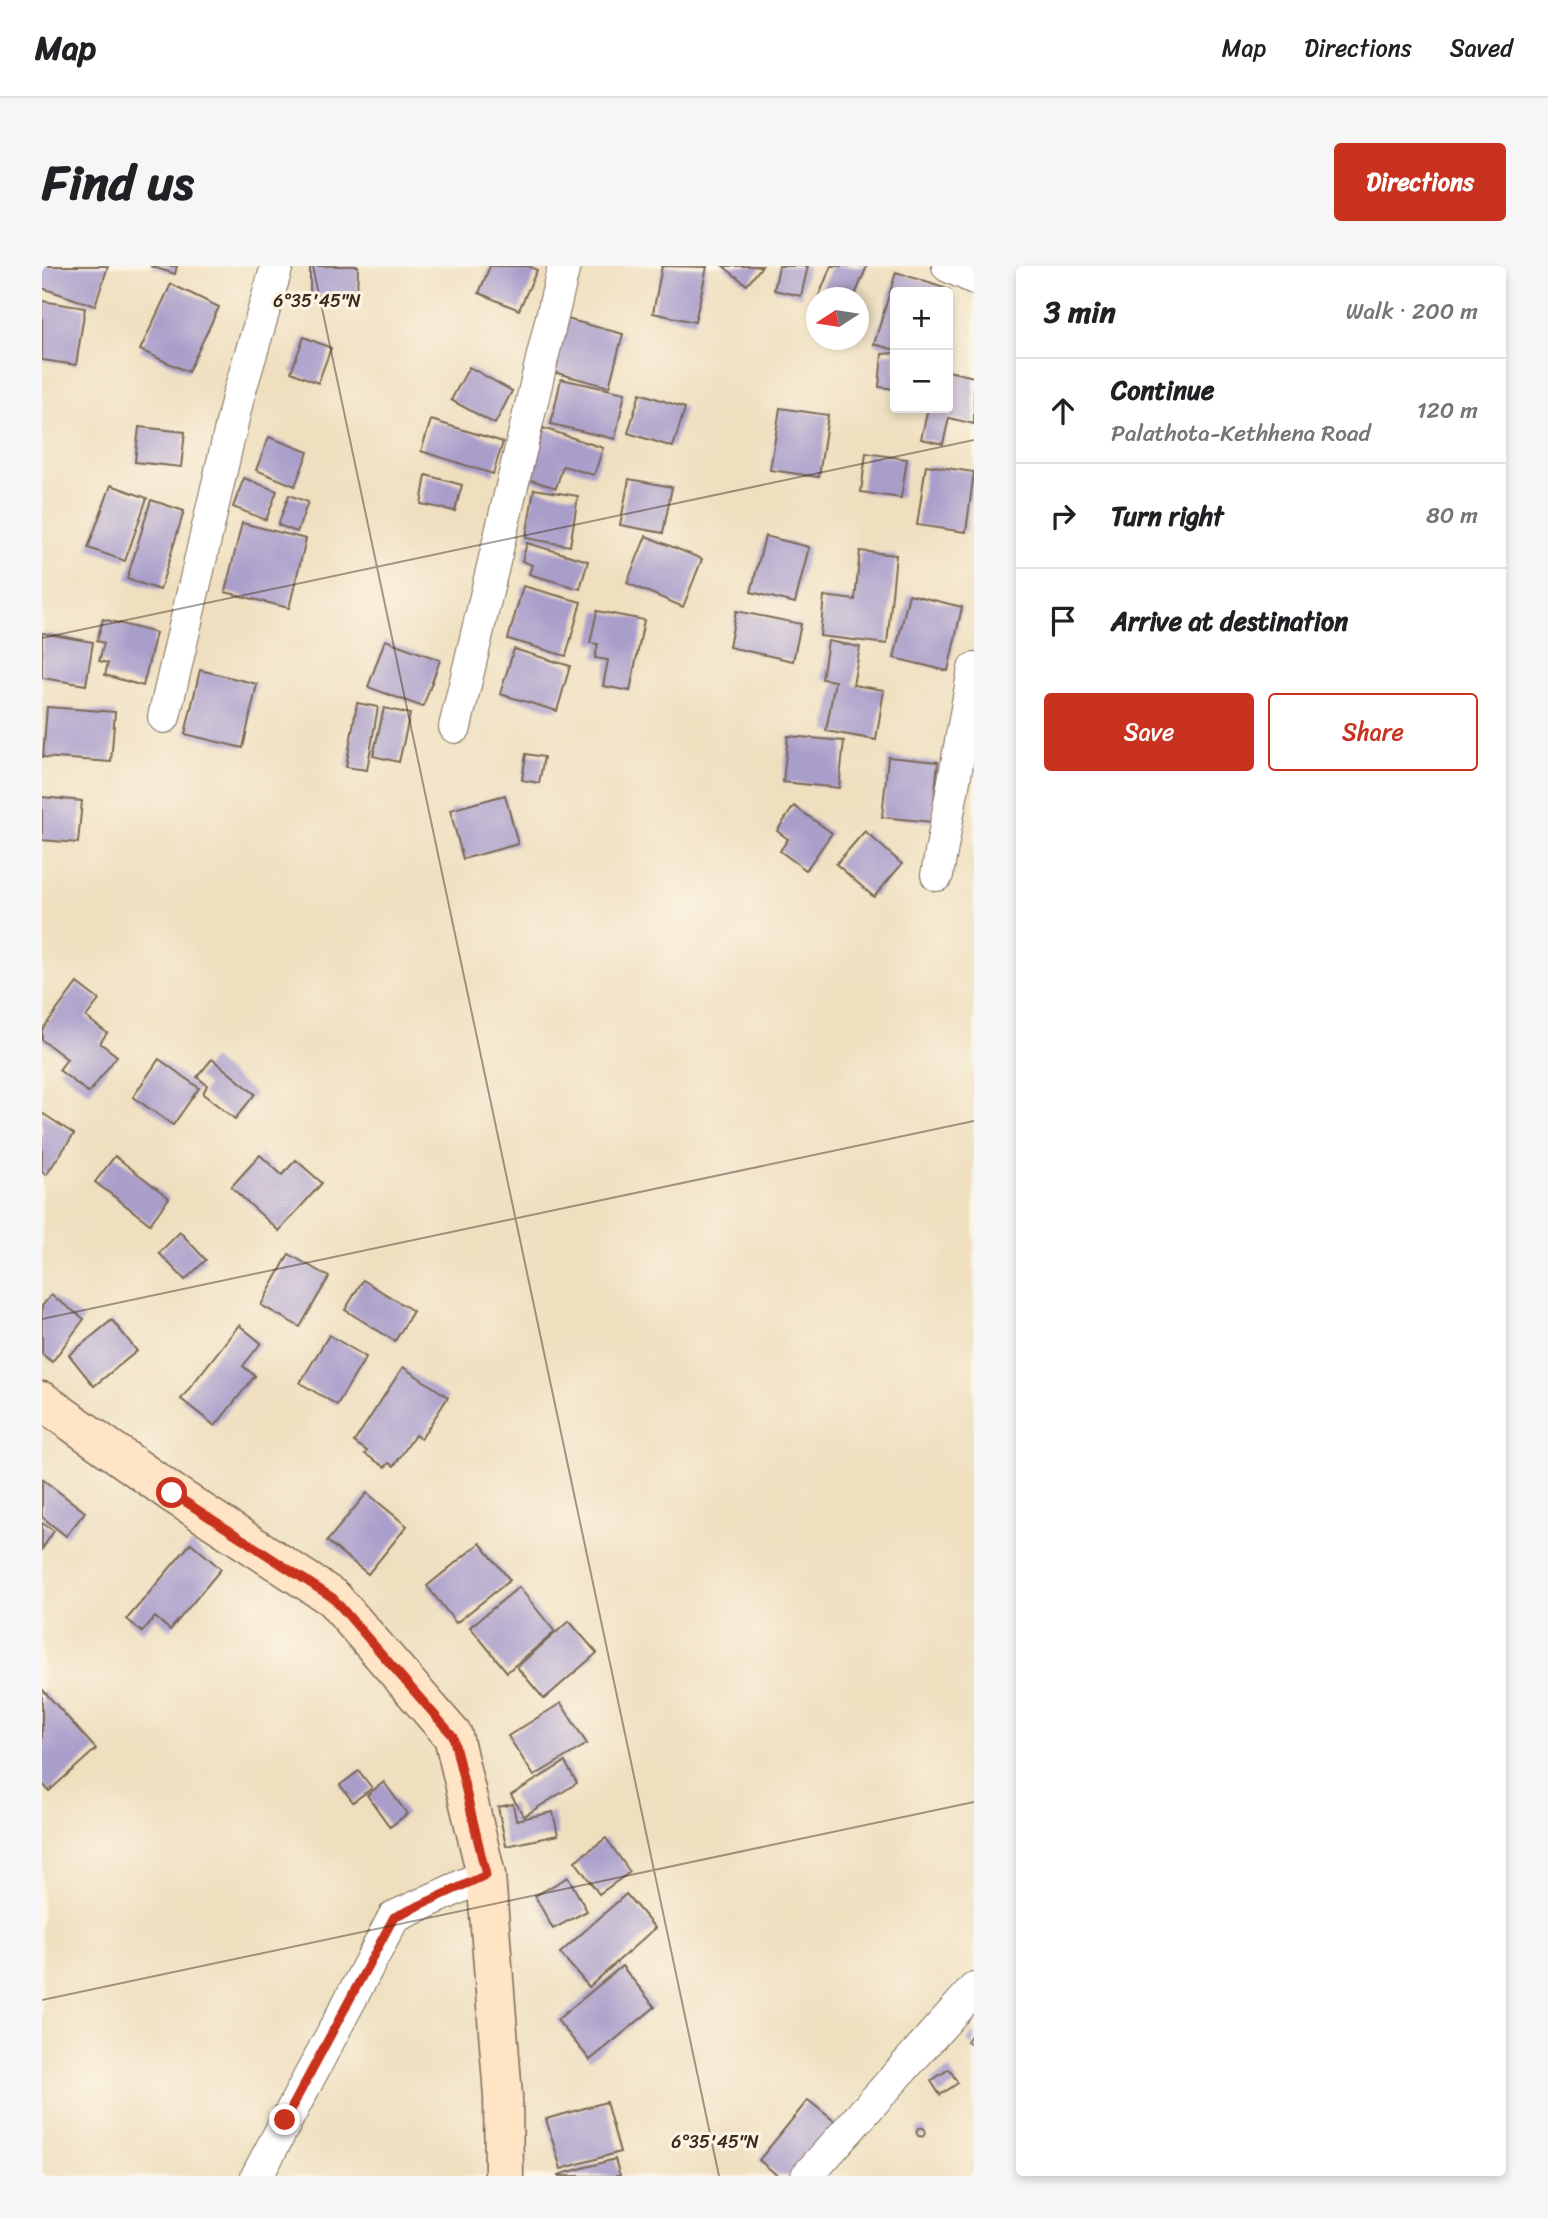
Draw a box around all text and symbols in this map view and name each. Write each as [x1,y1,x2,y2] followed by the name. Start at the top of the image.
[35,19,96,77] text: Map
[1222,27,1266,69] text: Map
[1304,27,1412,69] text: Directions
[1450,27,1513,69] text: Saved
[42,139,194,226] text: Find us
[1334,143,1506,221] button: Directions
[273,285,361,317] text: 6°35'45"N
[1044,285,1116,339] text: 3 min
[806,287,869,350] north arrow
[890,287,953,413] map controls
[890,287,953,350] button: +
[1346,291,1478,332] text: Walk · 200 m
[890,350,953,413] button: −
[1111,367,1214,413] text: Continue
[1417,390,1478,431] text: 120 m
[1044,392,1082,430] icon: ahead
[1111,413,1371,454] text: Palathota-Kethhena Road
[1111,493,1224,539] text: Turn right
[1426,495,1478,536] text: 80 m
[1044,497,1082,535] icon: right
[1111,598,1348,644] text: Arrive at destination
[1044,602,1082,640] icon: arrive
[1044,693,1254,771] button: Save
[1268,693,1478,771] button: Share
[156,1477,187,1508] route start
[269,2104,300,2135] route end
[671,2126,759,2158] text: 6°35'45"N

